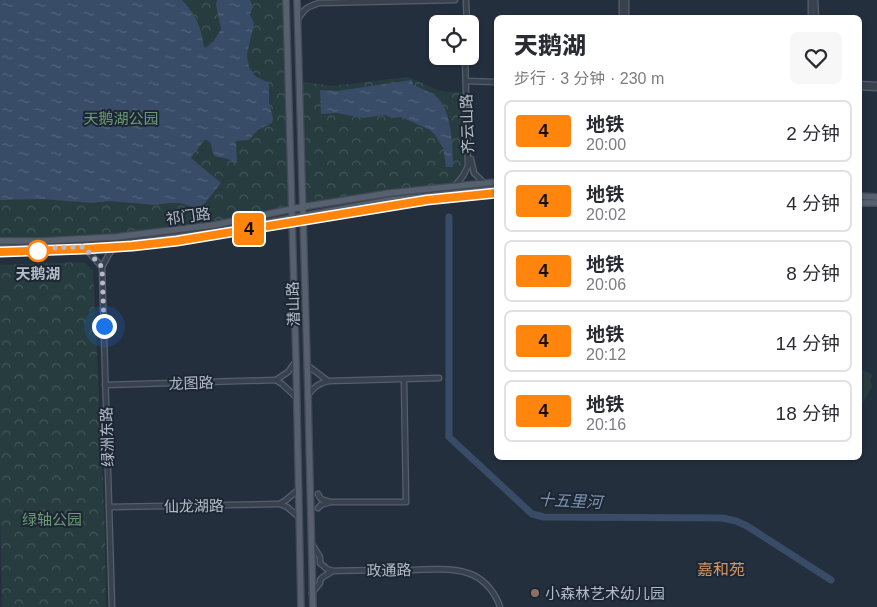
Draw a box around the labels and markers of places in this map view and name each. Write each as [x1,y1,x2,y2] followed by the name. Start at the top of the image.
[27,240,49,262] marker: 天鹅湖
[15,265,61,282] place label: 天鹅湖
[545,585,665,602] place label: 小森林艺术幼儿园
[529,587,541,599] marker: 小森林艺术幼儿园

